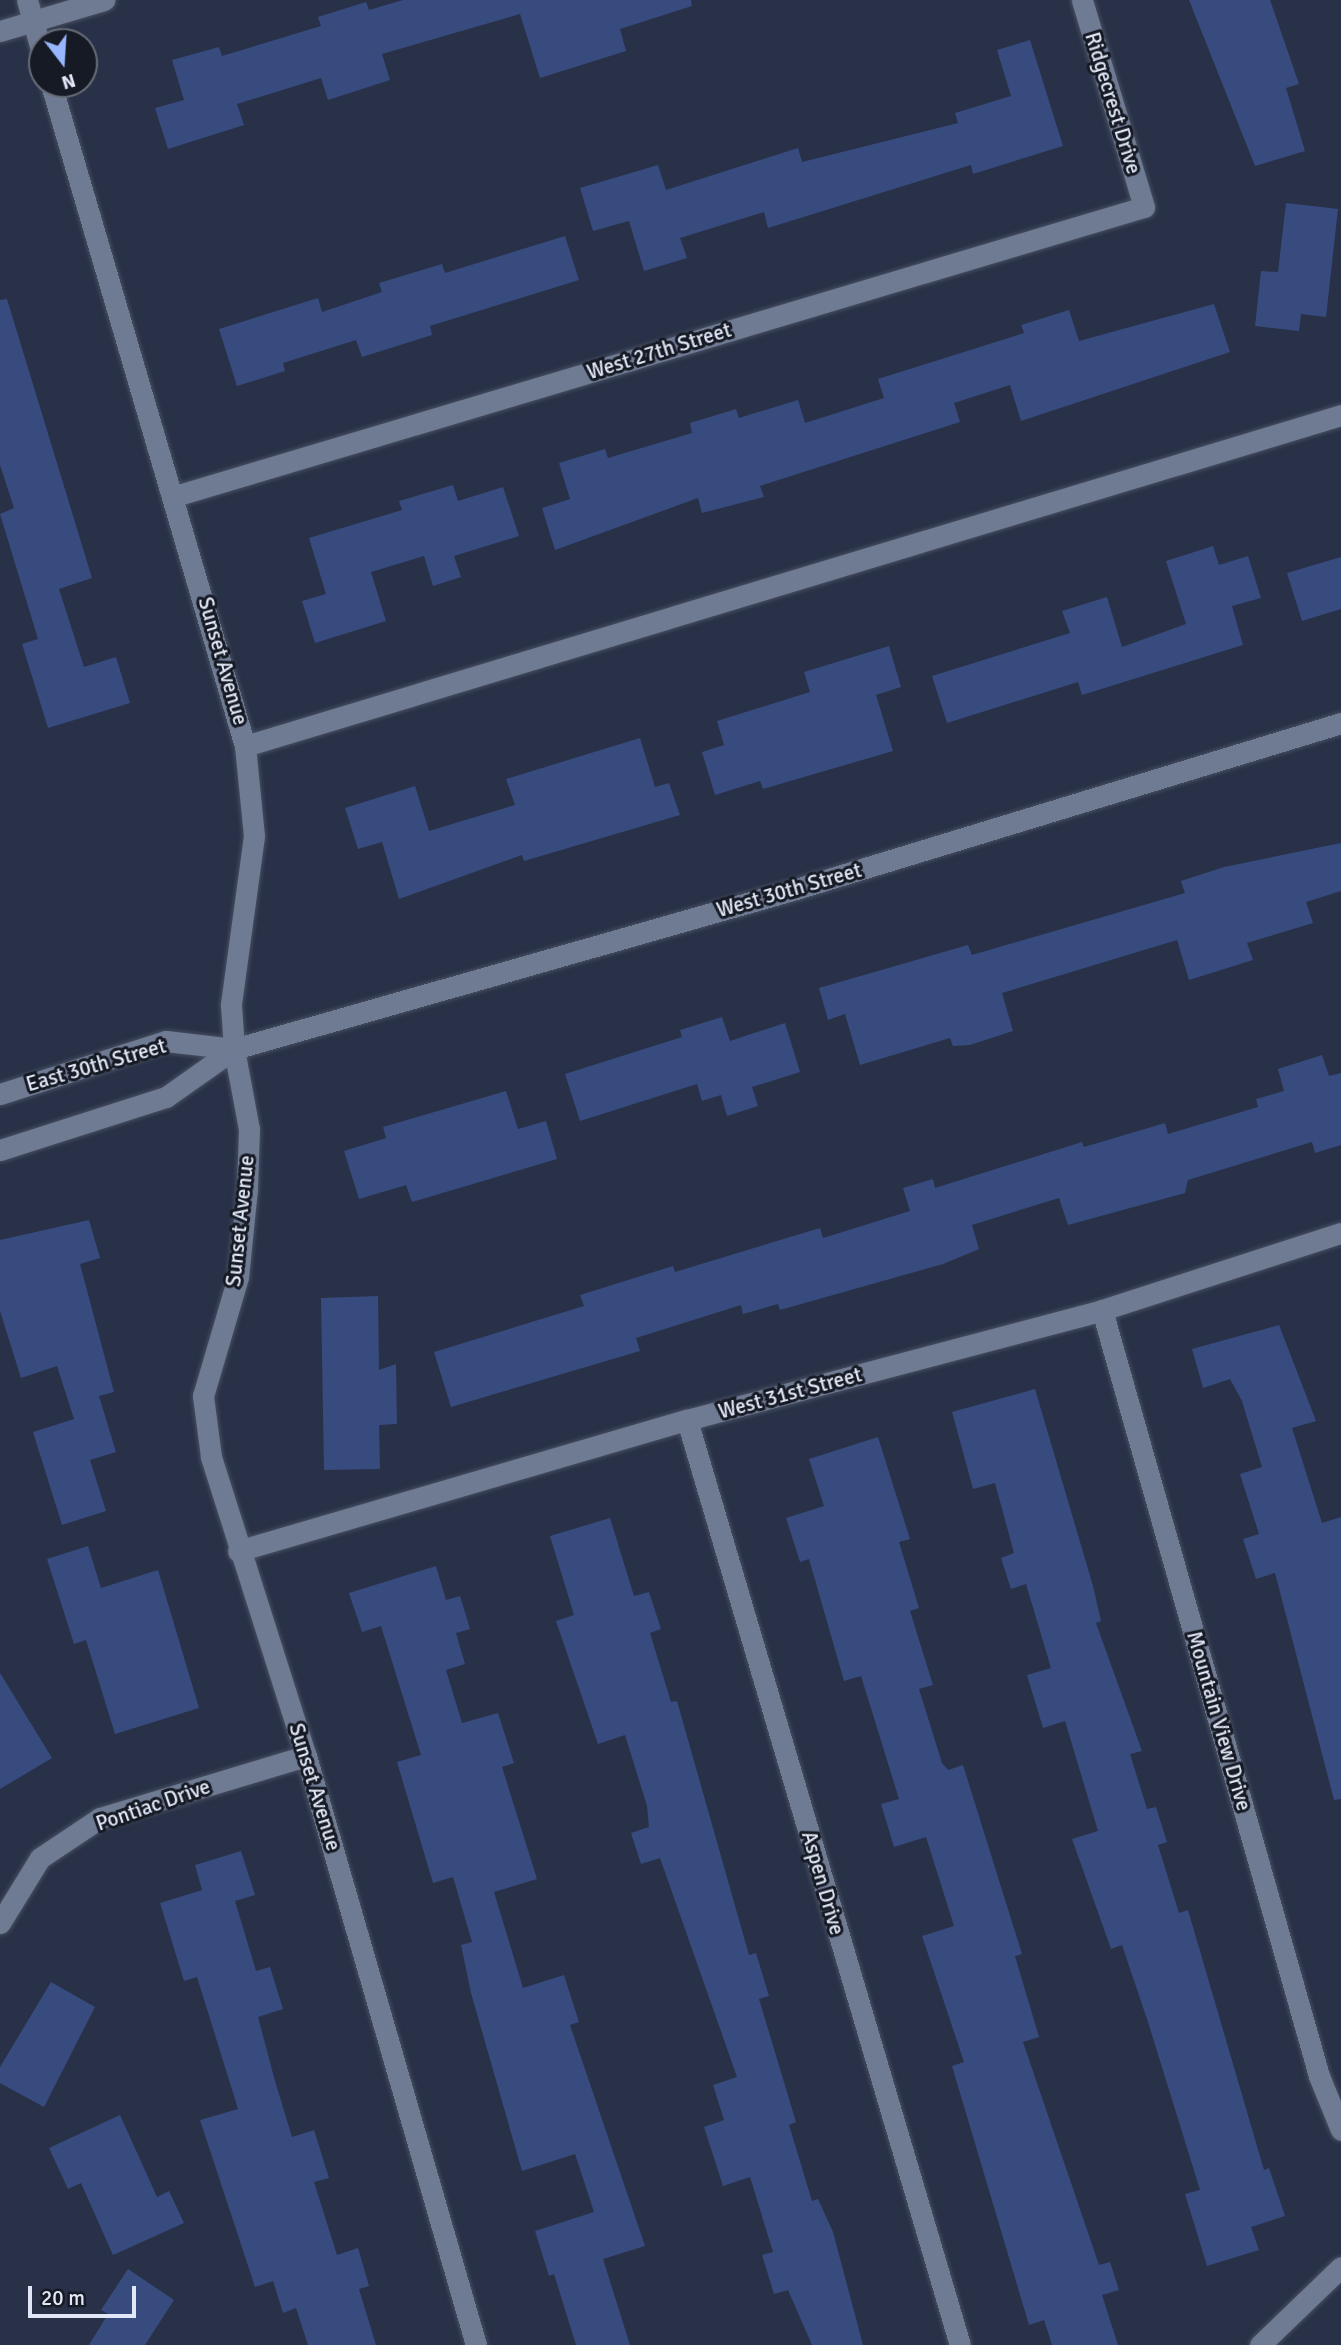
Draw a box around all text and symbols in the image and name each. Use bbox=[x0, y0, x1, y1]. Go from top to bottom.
north arrow bbox=[28, 28, 98, 98]
street label: Ridgecrest Drive bbox=[1079, 29, 1147, 177]
text: N bbox=[59, 68, 78, 95]
street label: West 27th Street bbox=[584, 317, 734, 385]
street label: Sunset Avenue bbox=[193, 594, 253, 728]
street label: West 30th Street bbox=[714, 857, 864, 923]
street label: East 30th Street bbox=[23, 1033, 169, 1097]
street label: Sunset Avenue bbox=[221, 1154, 259, 1288]
street label: West 31st Street bbox=[716, 1362, 864, 1424]
street label: Mountain View Drive bbox=[1181, 1628, 1257, 1814]
street label: Sunset Avenue bbox=[284, 1720, 346, 1854]
street label: Pontiac Drive bbox=[93, 1774, 213, 1836]
street label: Aspen Drive bbox=[796, 1828, 850, 1938]
scale bar bbox=[32, 2272, 140, 2316]
text: 20 m bbox=[41, 2285, 85, 2311]

